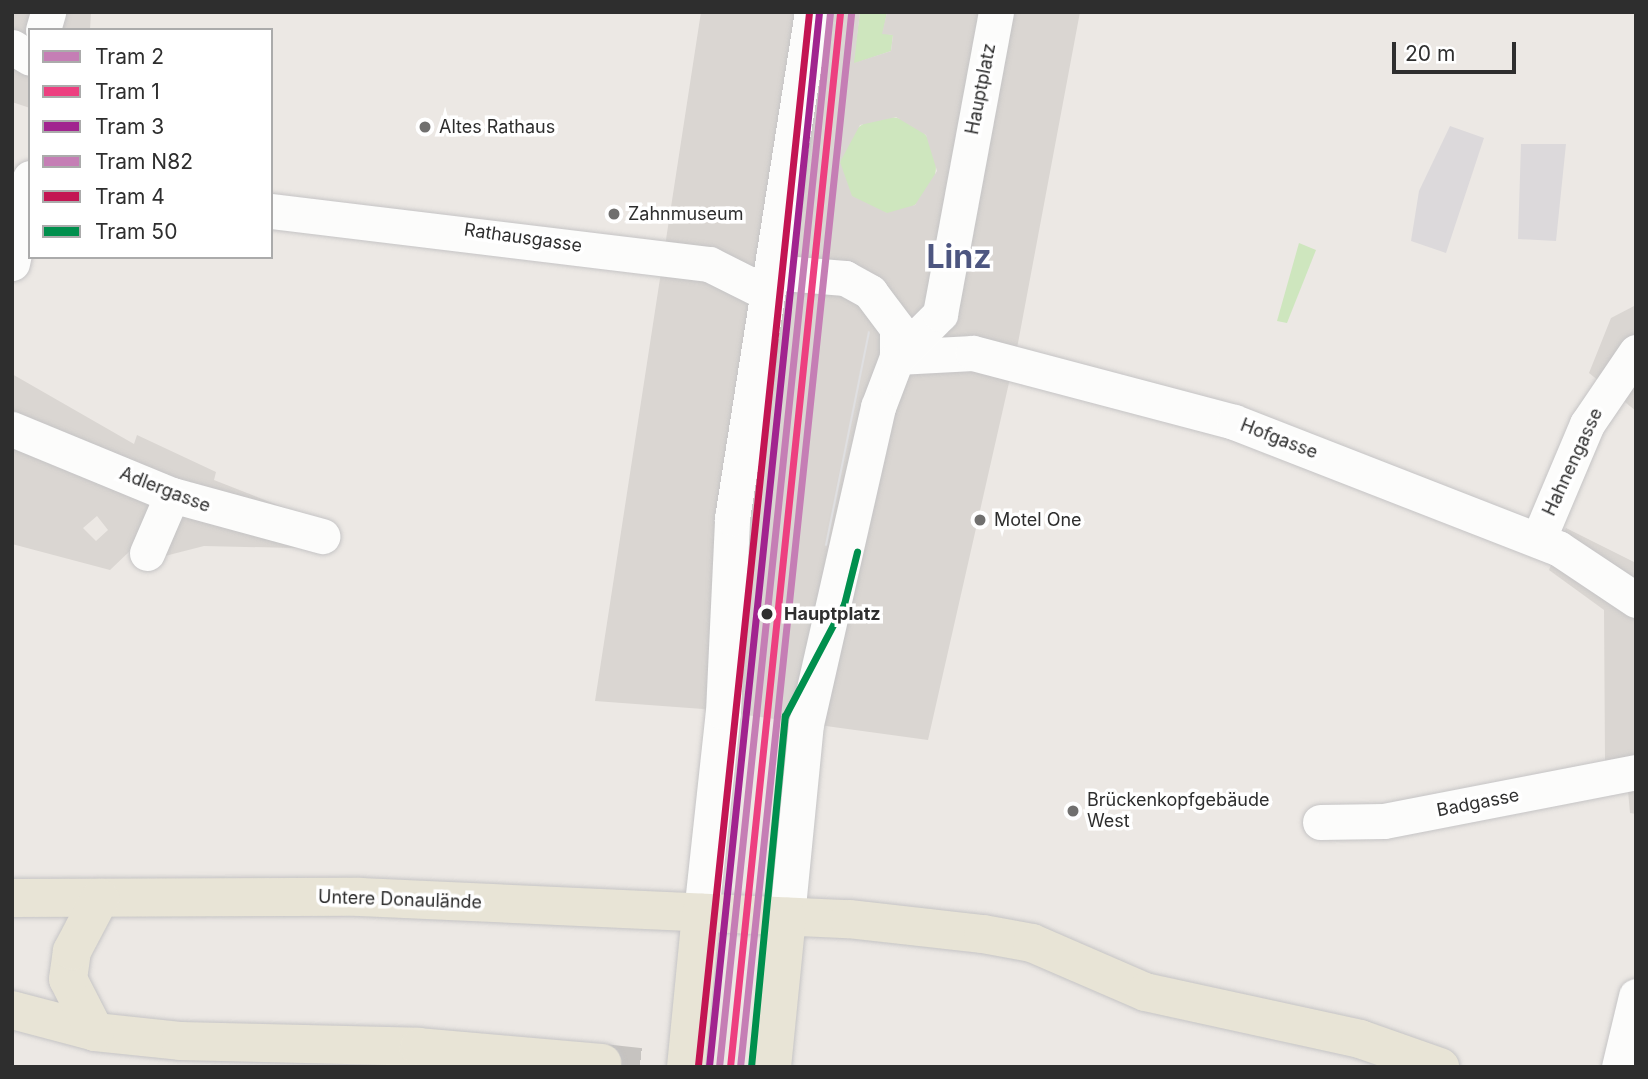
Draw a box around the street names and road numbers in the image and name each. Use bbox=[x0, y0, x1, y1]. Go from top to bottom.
street label: Hauptplatz bbox=[962, 42, 1000, 136]
street label: Rathausgasse bbox=[463, 219, 583, 257]
street label: Hahnengasse bbox=[1539, 405, 1607, 519]
street label: Hofgasse bbox=[1237, 414, 1321, 464]
street label: Adlergasse bbox=[117, 463, 213, 517]
street label: Badgasse bbox=[1435, 784, 1521, 822]
street label: Untere Donaulände bbox=[318, 886, 482, 914]

